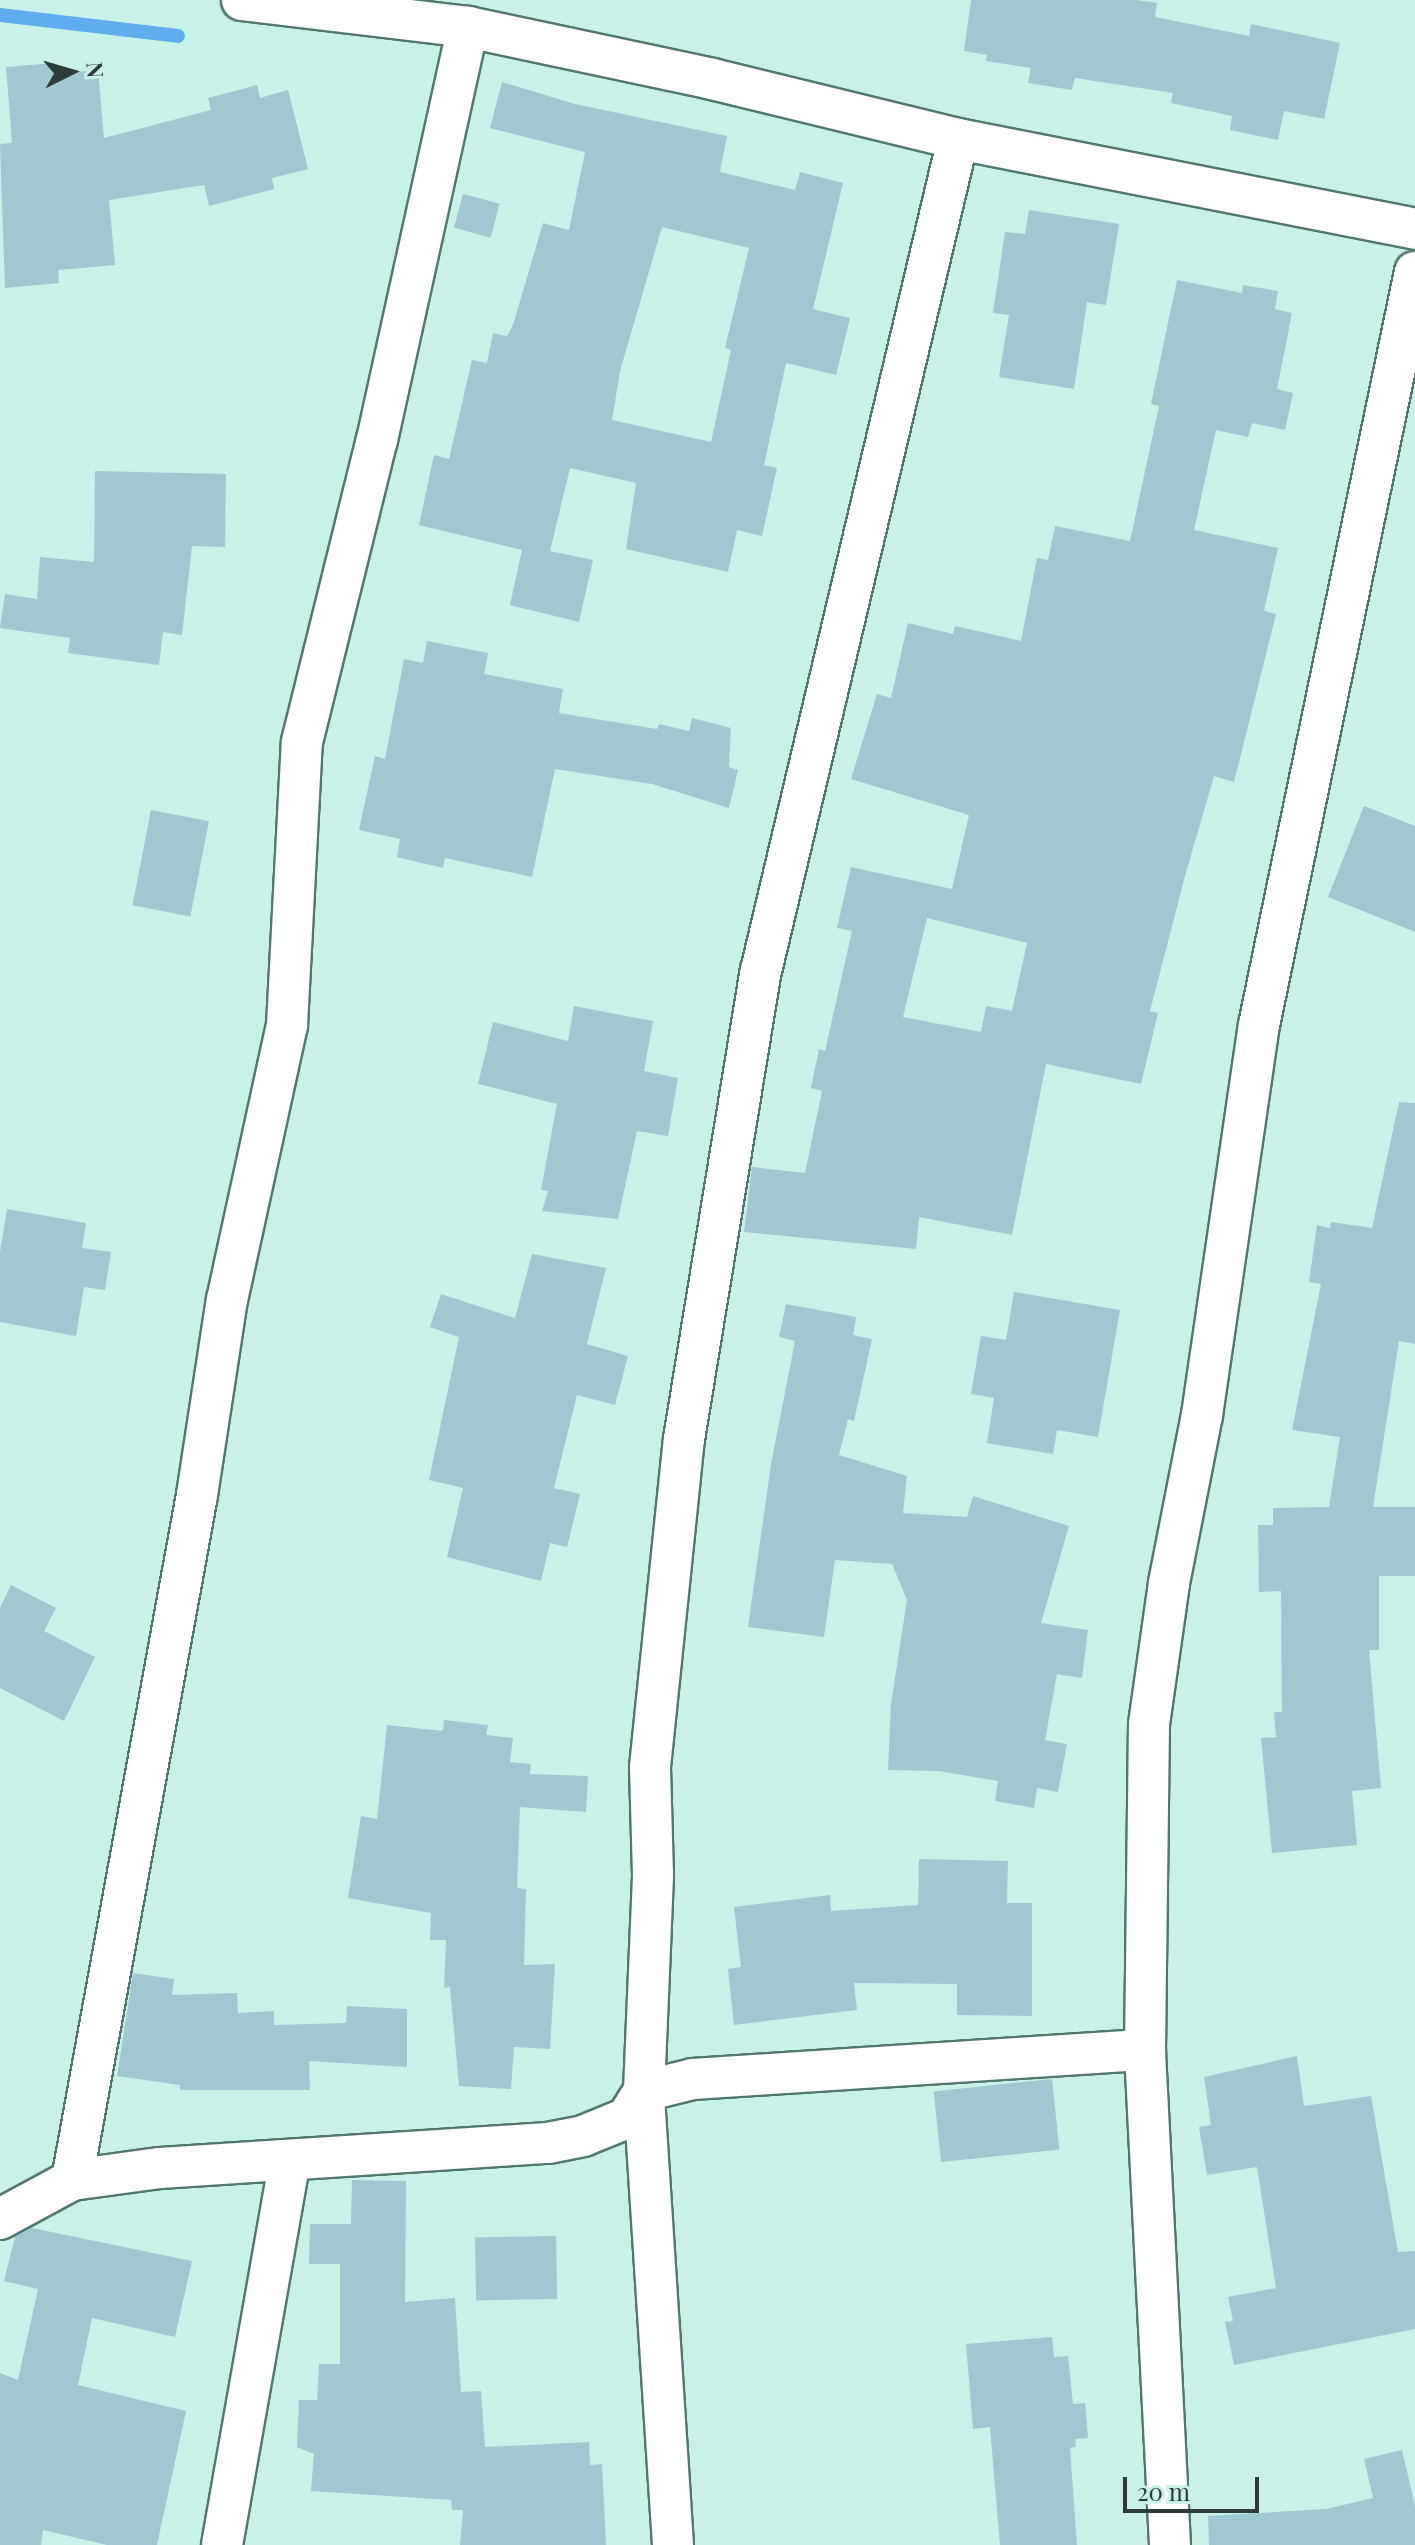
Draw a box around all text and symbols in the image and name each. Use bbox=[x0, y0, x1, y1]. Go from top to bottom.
north arrow bbox=[32, 32, 112, 112]
text: N bbox=[80, 61, 112, 79]
scale bar bbox=[1127, 2461, 1263, 2511]
text: 20 m bbox=[1137, 2475, 1190, 2507]

